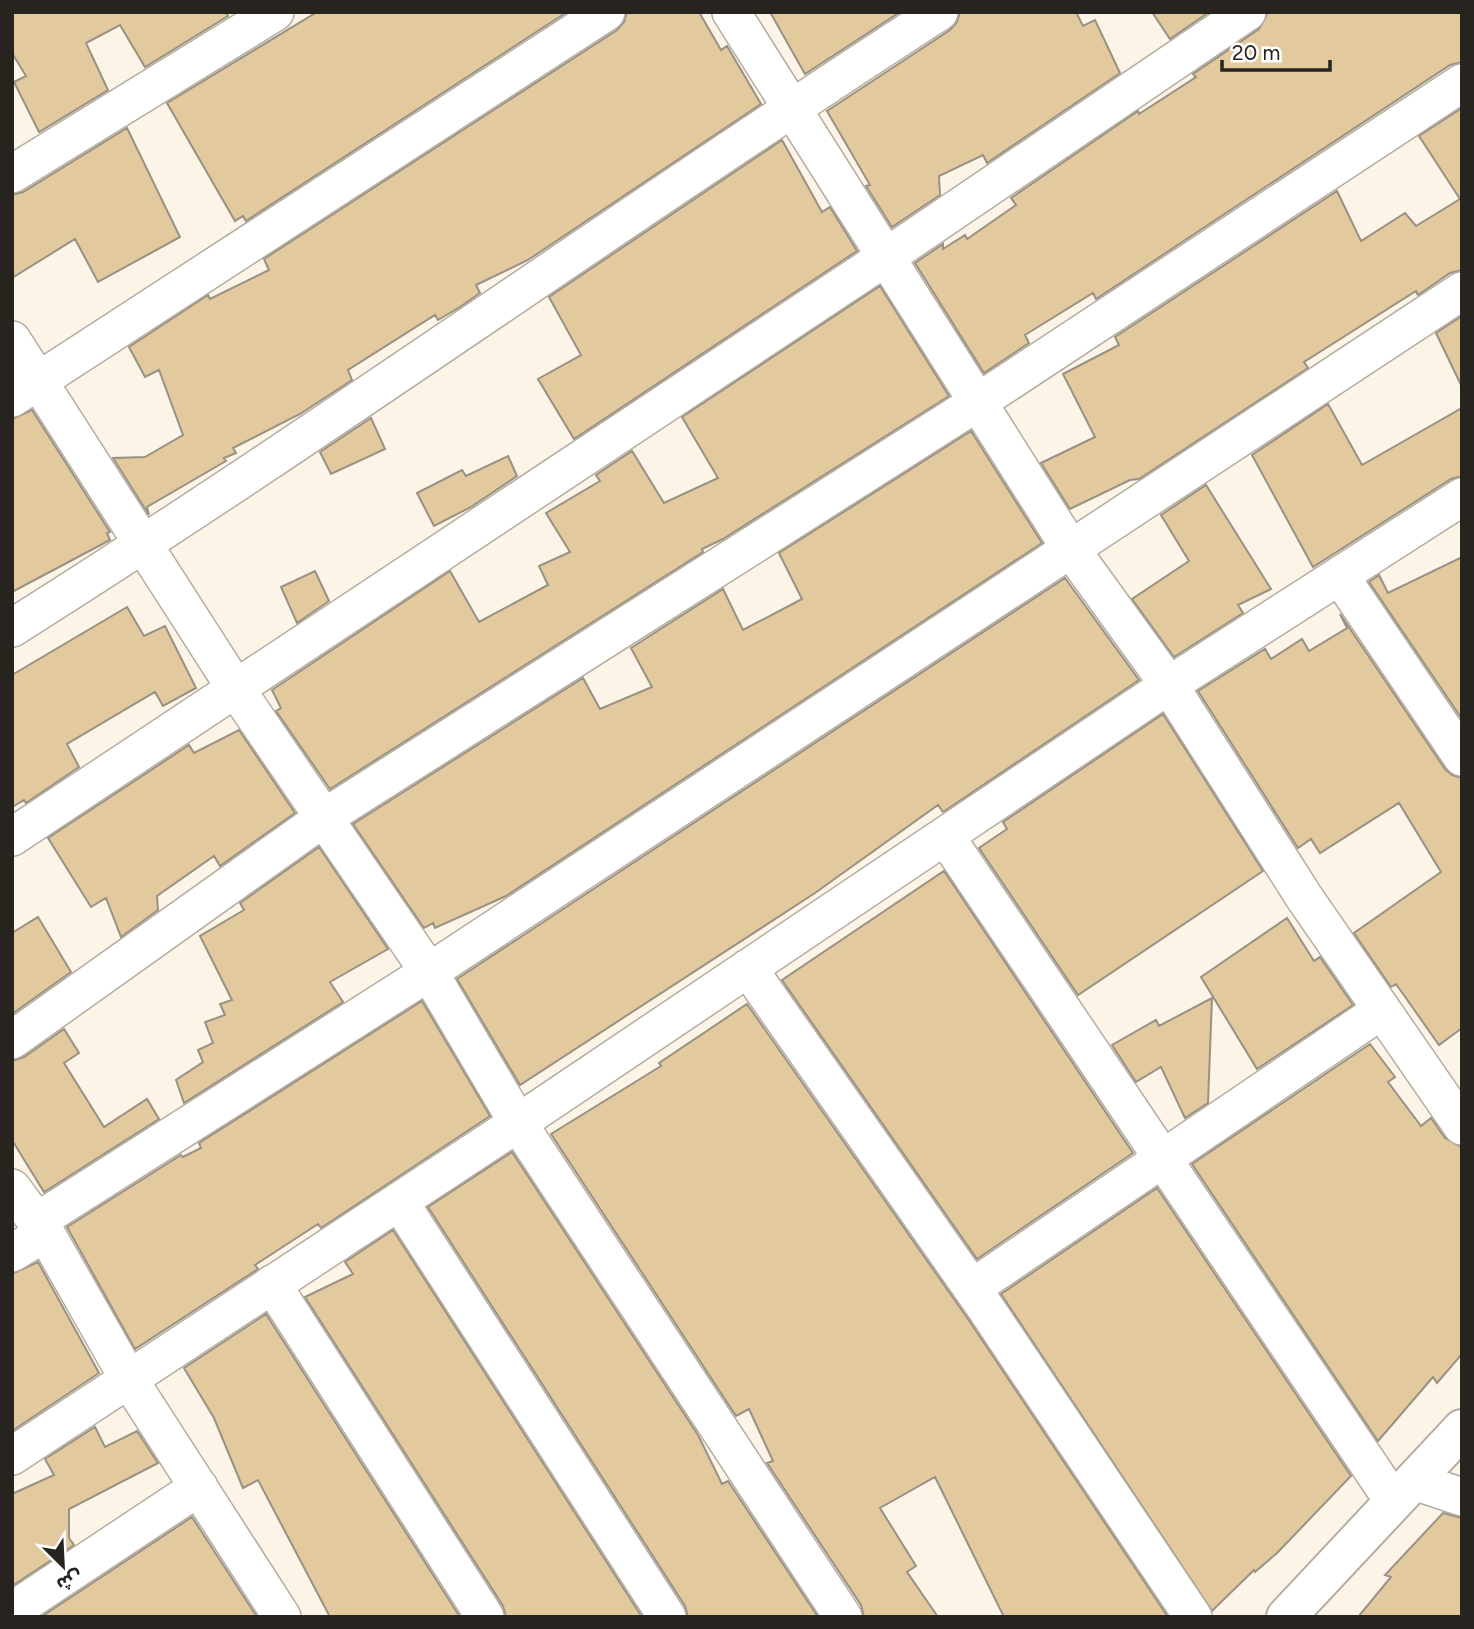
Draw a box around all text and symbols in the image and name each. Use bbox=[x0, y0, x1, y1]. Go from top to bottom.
scale bar bbox=[1222, 28, 1330, 72]
text: 20 m bbox=[1232, 40, 1280, 65]
north arrow bbox=[28, 1531, 98, 1601]
text: ش bbox=[53, 1565, 86, 1597]

